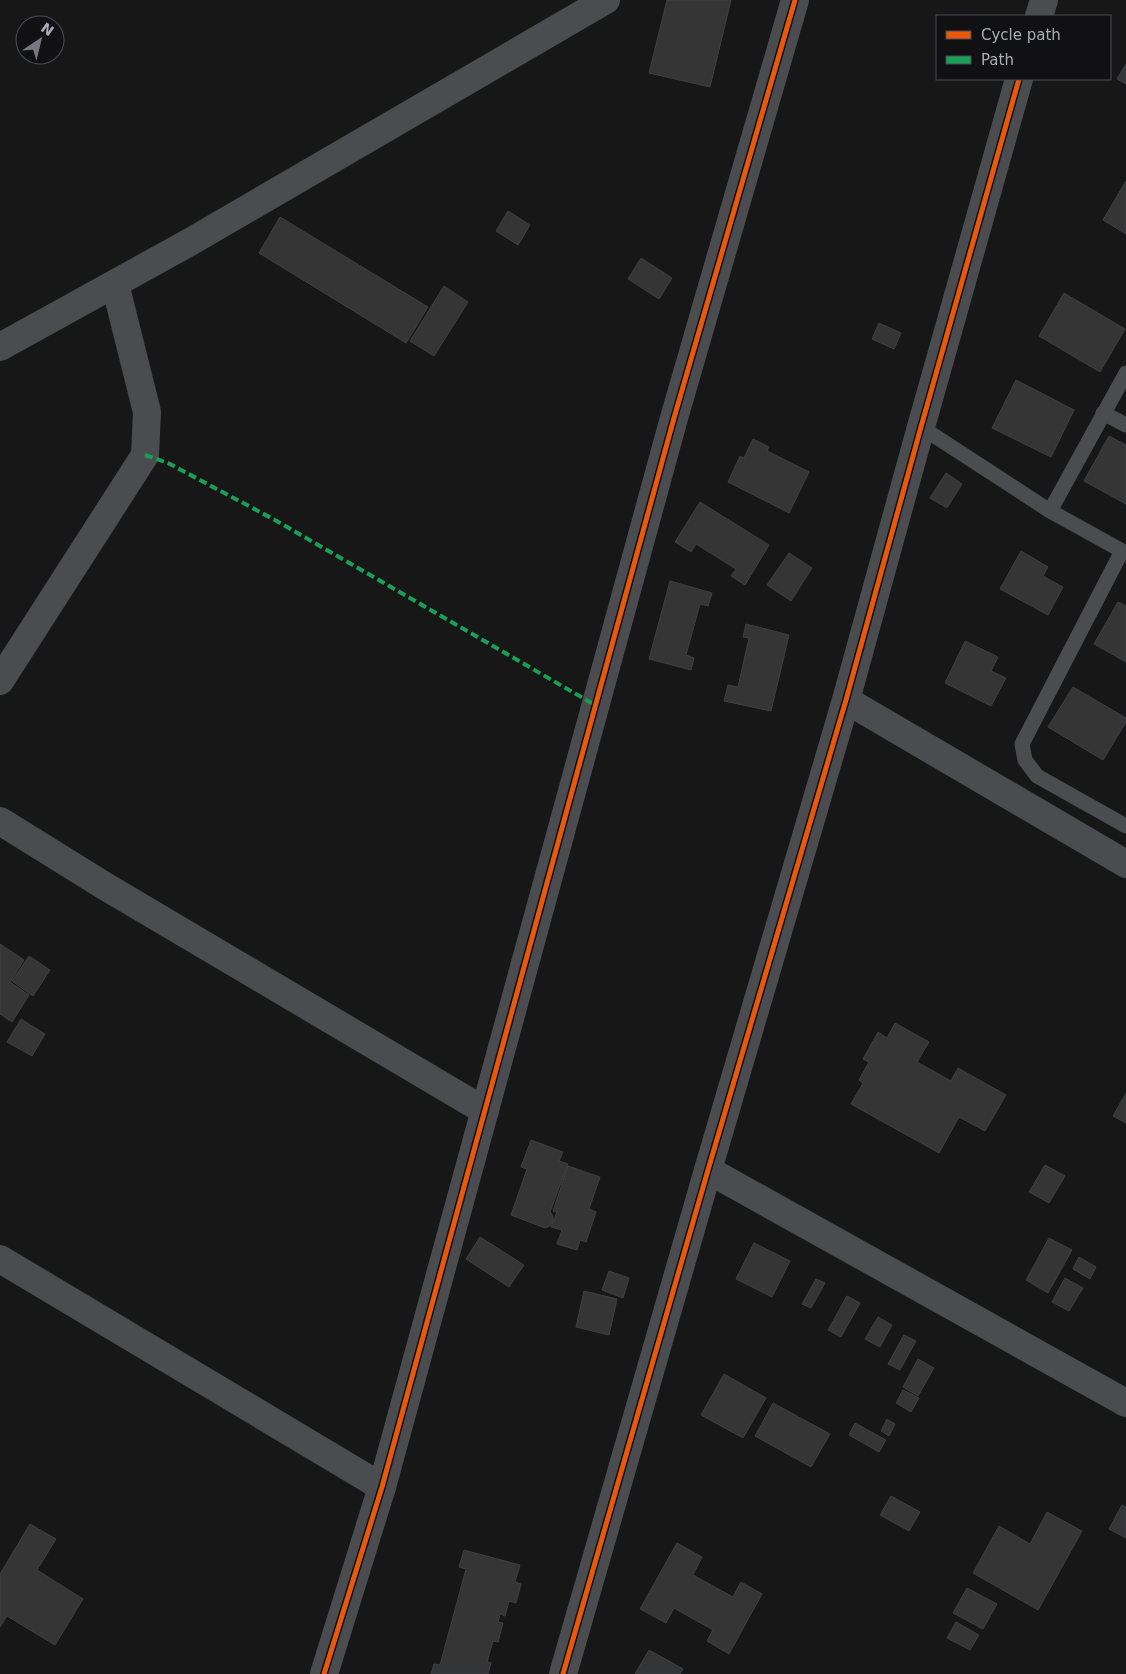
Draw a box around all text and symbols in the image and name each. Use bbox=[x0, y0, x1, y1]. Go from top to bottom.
north arrow bbox=[15, 15, 65, 65]
legend bbox=[936, 15, 1111, 80]
text: N bbox=[38, 19, 57, 39]
text: Cycle path bbox=[981, 26, 1061, 44]
text: Path bbox=[981, 51, 1014, 69]

